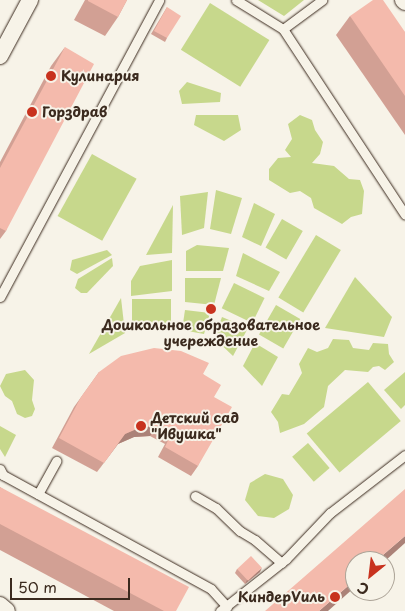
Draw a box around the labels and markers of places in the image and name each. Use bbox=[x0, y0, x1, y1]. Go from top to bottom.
place label: Кулинария bbox=[61, 68, 140, 84]
marker: Кулинария bbox=[45, 70, 57, 82]
place label: Горздрав bbox=[42, 104, 107, 120]
marker: Горздрав bbox=[26, 106, 38, 118]
marker: Дошкольное образовательное учереждение bbox=[205, 303, 217, 315]
place label: Дошкольное образовательное учереждение bbox=[102, 317, 320, 350]
place label: Детский сад "Ивушка" bbox=[151, 410, 240, 442]
marker: Детский сад "Ивушка" bbox=[135, 420, 147, 432]
place label: КиндерVиль bbox=[238, 589, 325, 605]
marker: КиндерVиль bbox=[329, 591, 341, 603]

